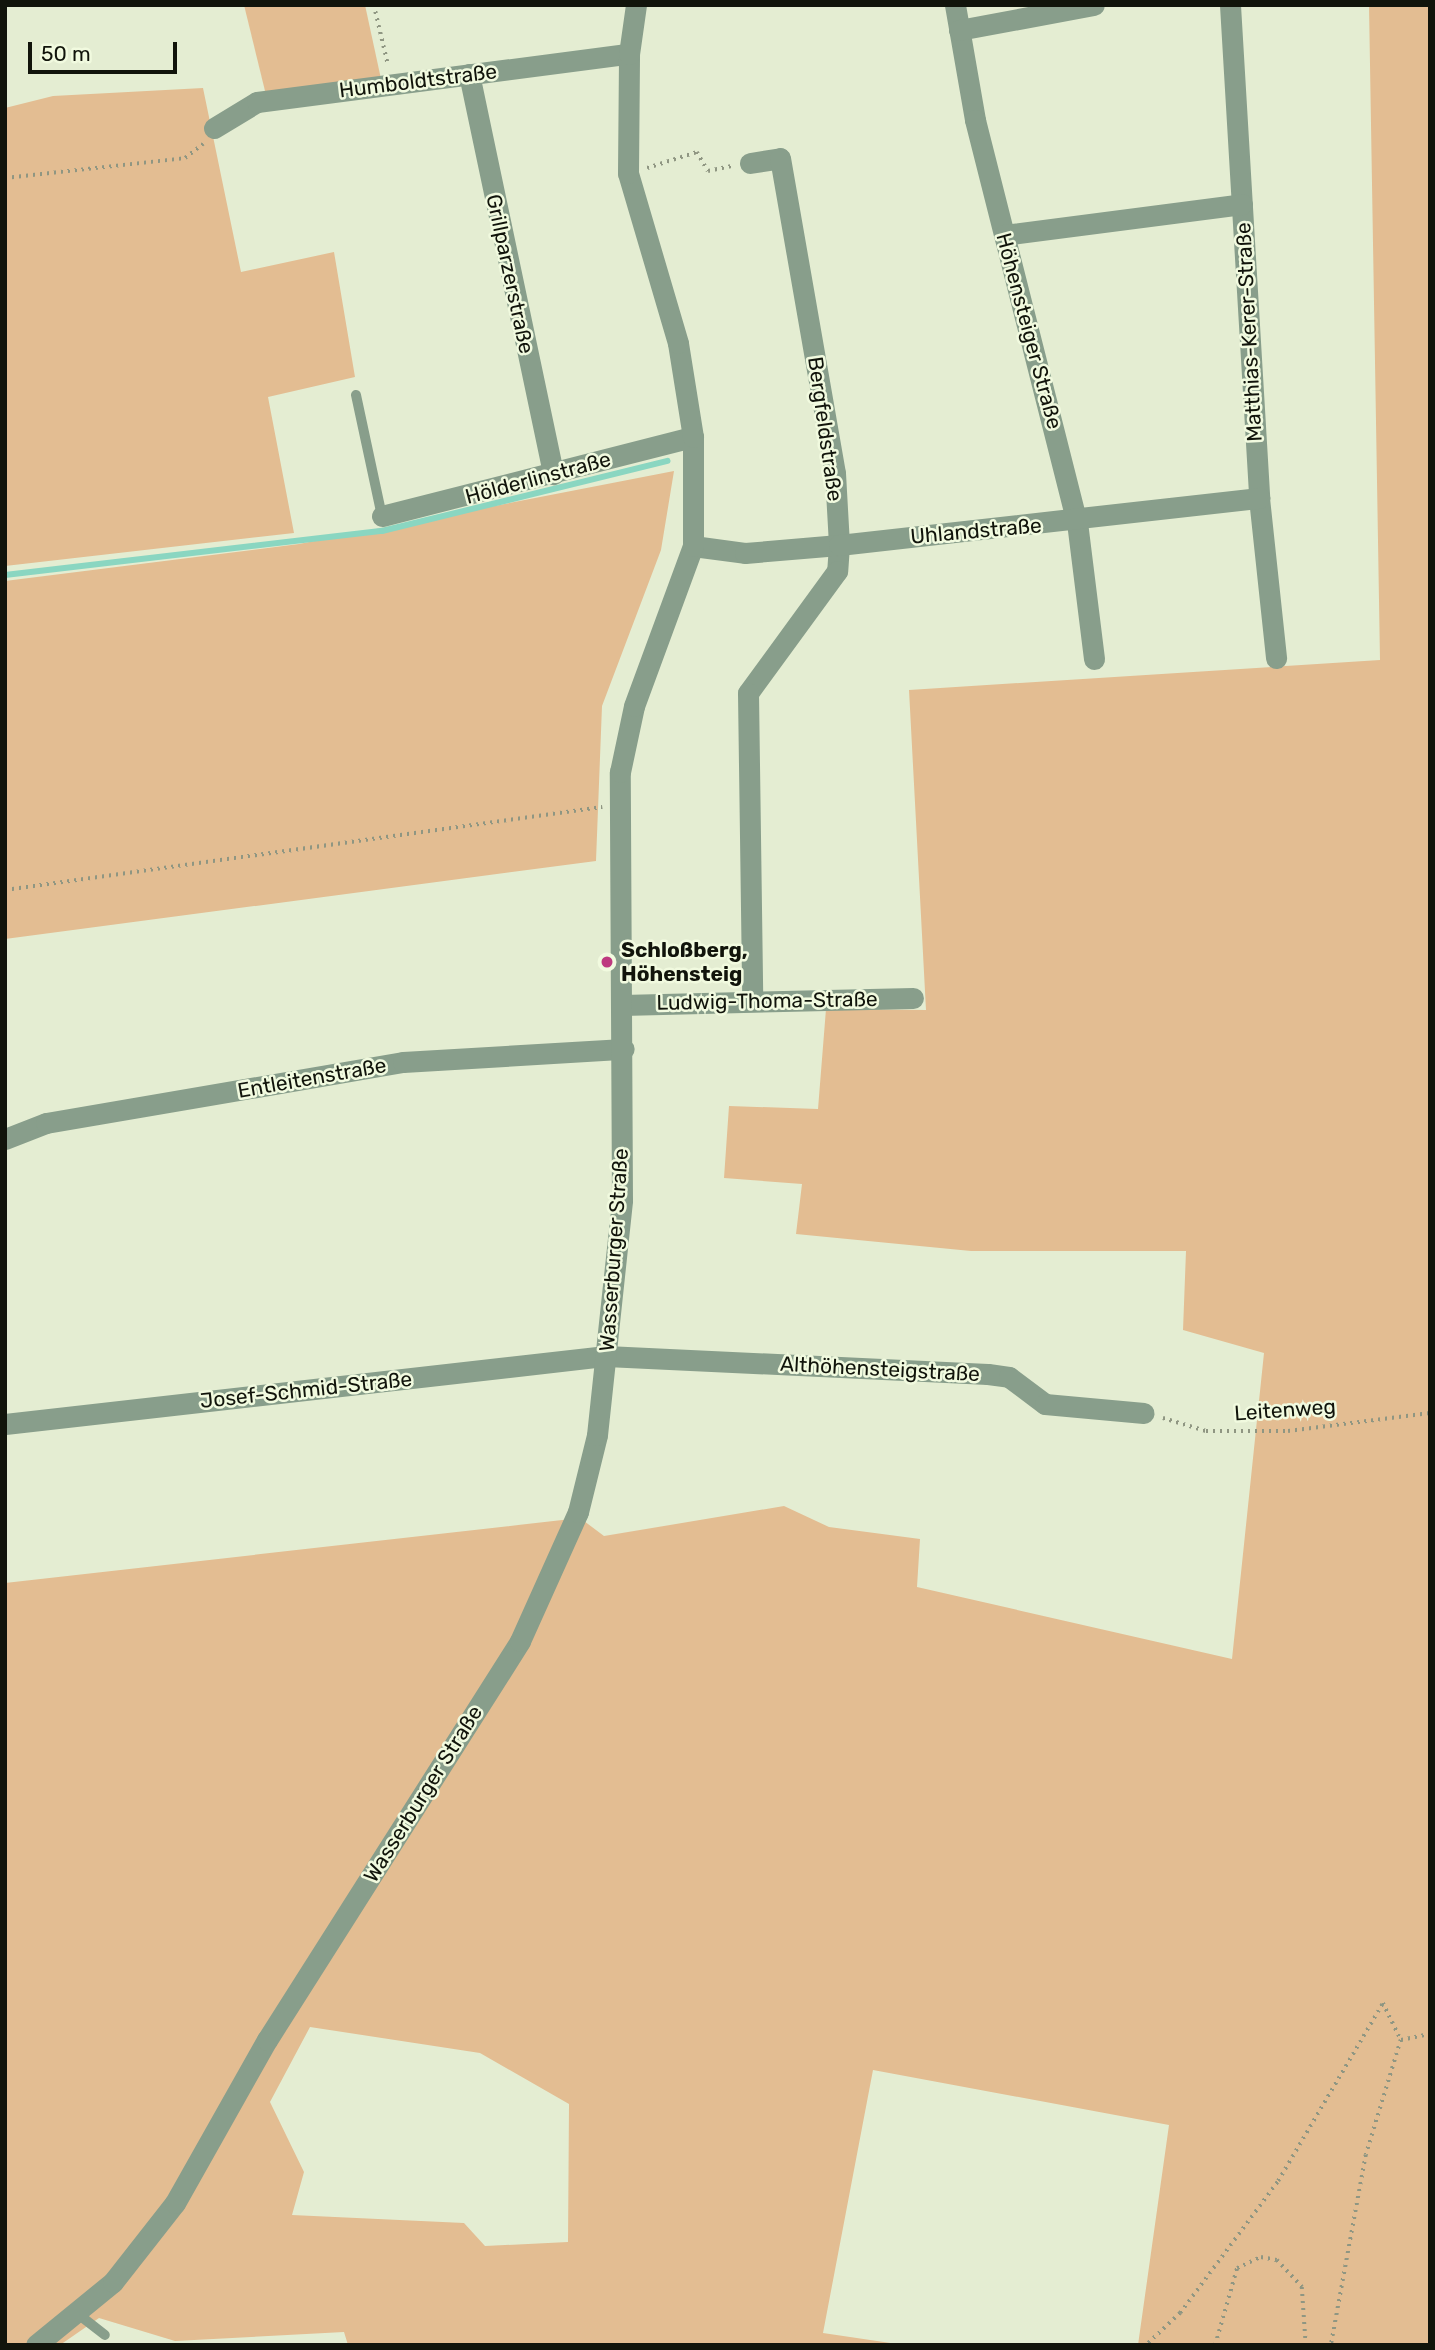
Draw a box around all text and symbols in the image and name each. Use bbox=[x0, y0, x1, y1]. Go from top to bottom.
scale bar bbox=[32, 28, 180, 72]
text: 50 m bbox=[41, 41, 91, 66]
street label: Humboldtstraße bbox=[338, 59, 498, 103]
street label: Grillparzerstraße bbox=[481, 192, 539, 356]
street label: Matthias-Kerer-Straße bbox=[1231, 222, 1267, 442]
street label: Höhensteiger Straße bbox=[991, 230, 1067, 432]
street label: Bergfeldstraße bbox=[802, 355, 848, 503]
street label: Hölderlinstraße bbox=[462, 446, 614, 510]
street label: Uhlandstraße bbox=[909, 513, 1043, 549]
place label: Schloßberg, Höhensteig bbox=[621, 937, 748, 987]
marker: Schloßberg, Höhensteig bbox=[599, 954, 615, 970]
street label: Ludwig-Thoma-Straße bbox=[656, 986, 878, 1016]
street label: Entleitenstraße bbox=[236, 1053, 388, 1103]
street label: Wasserburger Straße bbox=[594, 1147, 634, 1353]
street label: Althöhensteigstraße bbox=[779, 1351, 981, 1387]
street label: Josef-Schmid-Straße bbox=[199, 1366, 413, 1414]
street label: Leitenweg bbox=[1233, 1394, 1337, 1426]
street label: Wasserburger Straße bbox=[358, 1701, 488, 1887]

